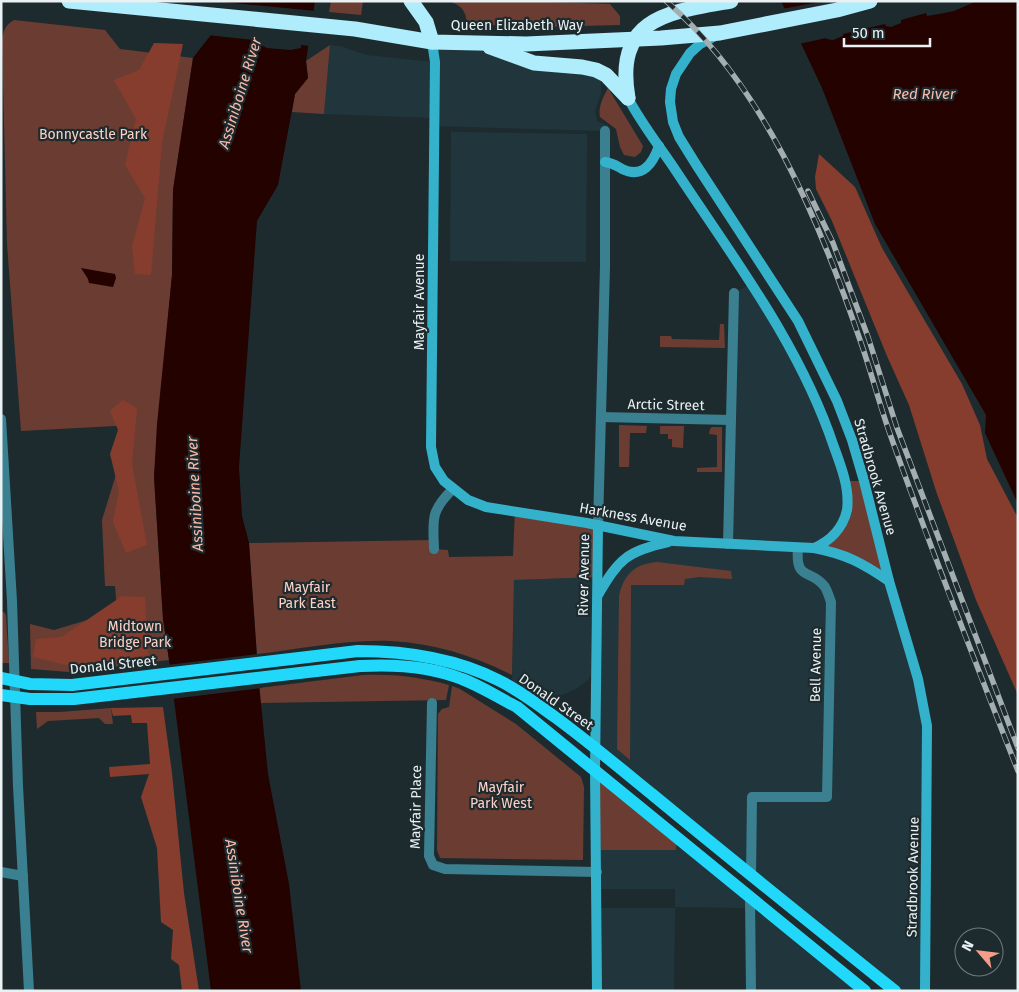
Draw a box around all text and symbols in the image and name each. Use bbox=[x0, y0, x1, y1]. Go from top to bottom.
scale bar bbox=[844, 15, 930, 47]
street label: Queen Elizabeth Way bbox=[451, 17, 583, 34]
text: 50 m bbox=[852, 24, 885, 42]
water label: Assiniboine River bbox=[214, 34, 266, 152]
water label: Red River bbox=[892, 85, 957, 103]
park label: Bonnycastle Park bbox=[39, 126, 148, 143]
street label: Mayfair Avenue bbox=[411, 254, 428, 350]
street label: Arctic Street bbox=[627, 396, 706, 414]
street label: Stradbrook Avenue bbox=[850, 417, 900, 537]
water label: Assiniboine River bbox=[183, 435, 207, 553]
street label: Harkness Avenue bbox=[578, 499, 688, 535]
street label: River Avenue bbox=[575, 534, 593, 616]
park label: Mayfair Park East bbox=[278, 579, 337, 612]
park label: Midtown Bridge Park bbox=[99, 618, 172, 651]
street label: Bell Avenue bbox=[807, 628, 825, 702]
street label: Donald Street bbox=[69, 652, 158, 678]
street label: Donald Street bbox=[516, 670, 597, 734]
street label: Mayfair Place bbox=[407, 765, 425, 849]
park label: Mayfair Park West bbox=[470, 779, 533, 812]
street label: Stradbrook Avenue bbox=[903, 817, 923, 937]
water label: Assiniboine River bbox=[221, 837, 257, 955]
north arrow bbox=[954, 927, 1004, 977]
text: N bbox=[958, 938, 978, 954]

